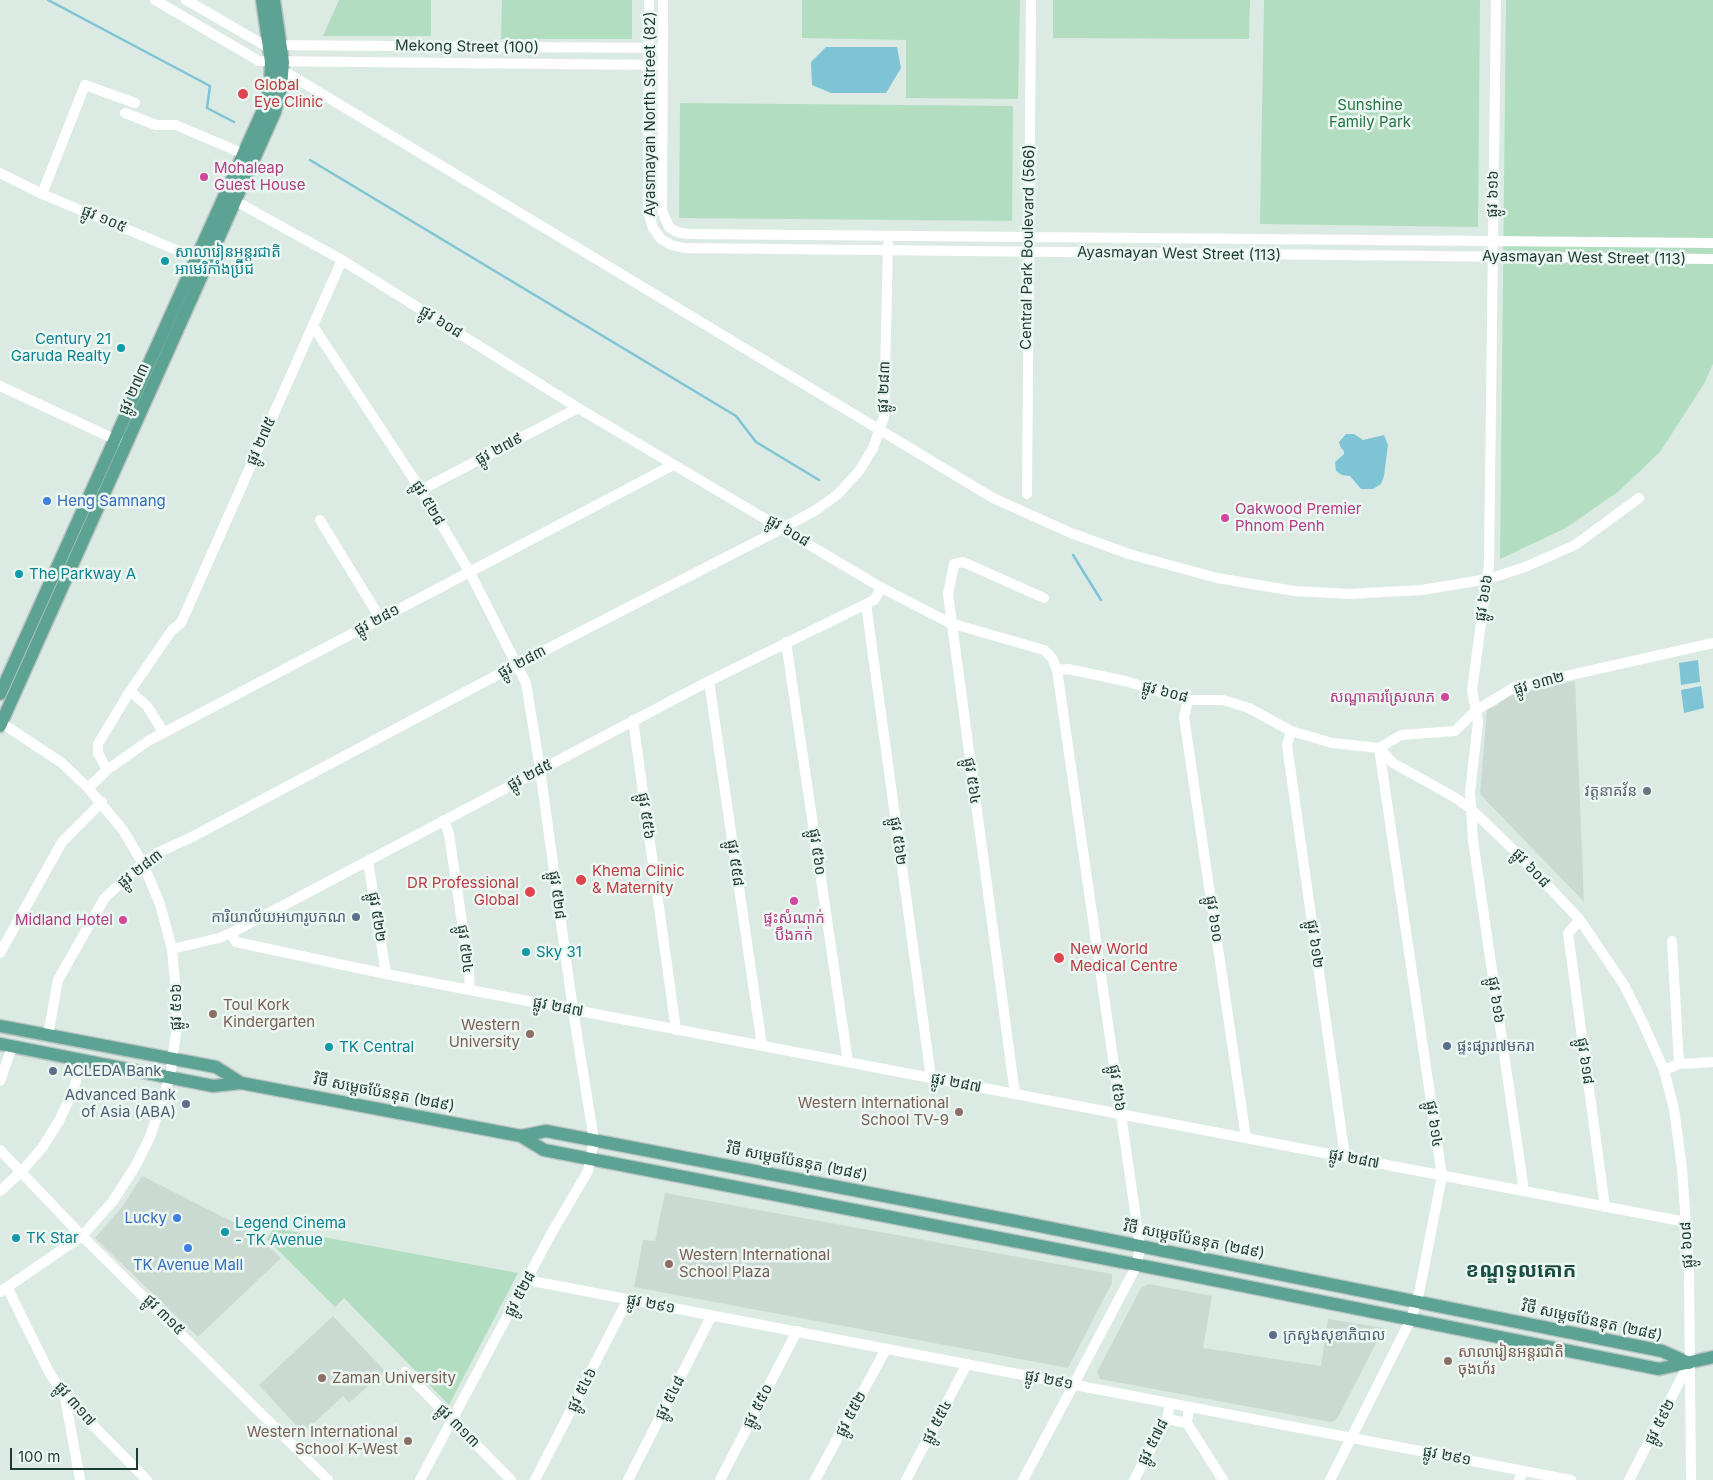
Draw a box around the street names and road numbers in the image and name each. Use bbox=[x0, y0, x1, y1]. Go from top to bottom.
street label: Ayasmayan North Street (82) bbox=[641, 11, 659, 217]
street label: Mekong Street (100) bbox=[395, 37, 539, 57]
street label: Central Park Boulevard (566) bbox=[1017, 144, 1039, 350]
street label: ផ្លូវ ៦១៦ bbox=[1484, 170, 1502, 218]
street label: ផ្លូវ ១០៥ bbox=[79, 201, 129, 237]
street label: Ayasmayan West Street (113) bbox=[1077, 243, 1281, 265]
street label: Ayasmayan West Street (113) bbox=[1482, 247, 1686, 269]
street label: ផ្លូវ ៦០៨ bbox=[416, 302, 466, 342]
street label: ផ្លូវ ២៧៣ bbox=[115, 360, 153, 418]
street label: ផ្លូវ ២៨៣ bbox=[874, 361, 894, 413]
street label: ផ្លូវ ២៧៥ bbox=[242, 414, 280, 468]
street label: ផ្លូវ ២៧៩ bbox=[472, 429, 526, 469]
street label: ផ្លូវ ៥២៨ bbox=[408, 477, 448, 529]
street label: ផ្លូវ ៦០៨ bbox=[763, 511, 813, 551]
street label: ផ្លូវ ៦១៦ bbox=[1471, 573, 1497, 623]
street label: ផ្លូវ ២៨១ bbox=[351, 601, 403, 639]
street label: ផ្លូវ ២៨៣ bbox=[495, 642, 549, 682]
street label: ផ្លូវ ១៣២ bbox=[1511, 668, 1567, 698]
street label: ផ្លូវ ៦០៨ bbox=[1140, 677, 1190, 707]
street label: ផ្លូវ ២៨៥ bbox=[504, 756, 556, 794]
street label: ផ្លូវ ៥៦៤ bbox=[960, 756, 984, 806]
street label: ផ្លូវ ៥៥៦ bbox=[634, 791, 658, 841]
street label: ផ្លូវ ៥៦២ bbox=[886, 816, 910, 866]
street label: ផ្លូវ ៥៦០ bbox=[805, 827, 829, 877]
street label: ផ្លូវ ៥៥៨ bbox=[723, 838, 747, 888]
street label: ផ្លូវ ៦០៨ bbox=[1508, 845, 1554, 891]
street label: ផ្លូវ ២៨៣ bbox=[114, 846, 166, 892]
street label: ផ្លូវ ៥២៨ bbox=[545, 870, 569, 920]
street label: ផ្លូវ ៥២២ bbox=[364, 891, 390, 943]
street label: ផ្លូវ ៦១០ bbox=[1202, 894, 1226, 944]
street label: ផ្លូវ ៦១២ bbox=[1303, 919, 1327, 969]
street label: ផ្លូវ ៥២៤ bbox=[453, 924, 477, 974]
street label: ផ្លូវ ៦១៦ bbox=[1484, 975, 1508, 1025]
street label: ផ្លូវ ៥១៦ bbox=[167, 983, 185, 1031]
street label: ផ្លូវ ២៨៧ bbox=[531, 993, 585, 1021]
street label: ផ្លូវ ៦១៨ bbox=[1573, 1036, 1597, 1086]
street label: ផ្លូវ ៥៦៦ bbox=[1105, 1063, 1129, 1113]
street label: ផ្លូវ ២៨៧ bbox=[929, 1069, 983, 1097]
street label: វិថី សម្តេចប៉ែននុត (២៨៩) bbox=[312, 1070, 456, 1116]
street label: ផ្លូវ ៦១៤ bbox=[1422, 1099, 1446, 1149]
street label: វិថី សម្តេចប៉ែននុត (២៨៩) bbox=[725, 1139, 869, 1185]
street label: ផ្លូវ ២៨៧ bbox=[1327, 1145, 1381, 1173]
street label: វិថី សម្តេចប៉ែននុត (២៨៩) bbox=[1122, 1217, 1266, 1263]
street label: ផ្លូវ ៦០៨ bbox=[1677, 1221, 1697, 1269]
street label: ផ្លូវ ៥២៨ bbox=[501, 1268, 539, 1320]
street label: ផ្លូវ ២៩១ bbox=[625, 1290, 677, 1318]
street label: ផ្លូវ ៣១៥ bbox=[140, 1291, 188, 1339]
street label: វិថី សម្តេចប៉ែននុត (២៨៩) bbox=[1520, 1297, 1664, 1345]
street label: ផ្លូវ ៥៤៦ bbox=[563, 1365, 601, 1415]
street label: ផ្លូវ ២៩១ bbox=[1023, 1366, 1075, 1394]
street label: ផ្លូវ ៥៤៨ bbox=[651, 1373, 689, 1423]
street label: ផ្លូវ ៣១៧ bbox=[51, 1378, 99, 1430]
street label: ផ្លូវ ៥៥០ bbox=[739, 1381, 777, 1431]
street label: ផ្លូវ ៥៥២ bbox=[832, 1388, 870, 1440]
street label: ផ្លូវ ៥៩២ bbox=[1641, 1396, 1679, 1448]
street label: ផ្លូវ ៥៥៤ bbox=[918, 1397, 956, 1447]
street label: ផ្លូវ ៣១៣ bbox=[433, 1401, 483, 1451]
street label: ផ្លូវ ៥៧៨ bbox=[1134, 1416, 1172, 1468]
street label: ផ្លូវ ២៩១ bbox=[1421, 1442, 1473, 1470]

